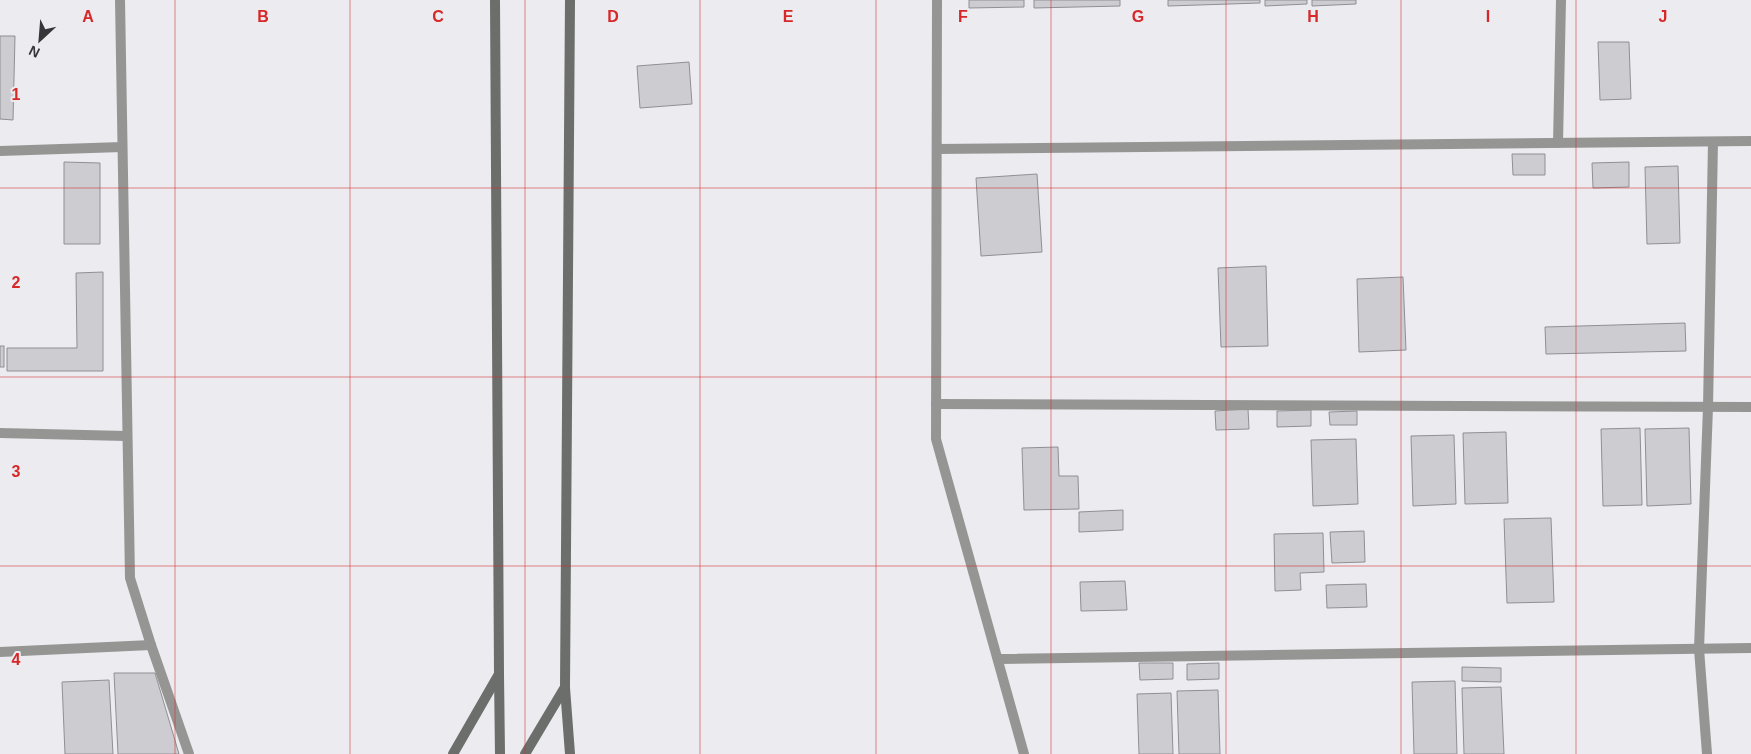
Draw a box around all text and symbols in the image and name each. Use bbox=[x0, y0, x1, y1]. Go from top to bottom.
text: A bbox=[82, 8, 94, 25]
text: B bbox=[257, 8, 269, 25]
text: C bbox=[432, 8, 444, 25]
text: D bbox=[607, 8, 619, 25]
text: E bbox=[783, 8, 794, 25]
text: F bbox=[958, 8, 968, 25]
text: G bbox=[1132, 8, 1144, 25]
text: H bbox=[1307, 8, 1319, 25]
text: I bbox=[1486, 8, 1490, 25]
text: J bbox=[1659, 8, 1667, 25]
north arrow bbox=[15, 15, 65, 65]
text: N bbox=[26, 42, 42, 61]
text: 1 bbox=[12, 86, 21, 103]
text: 2 bbox=[12, 274, 21, 291]
text: 3 bbox=[12, 463, 21, 480]
text: 4 bbox=[12, 651, 21, 668]

